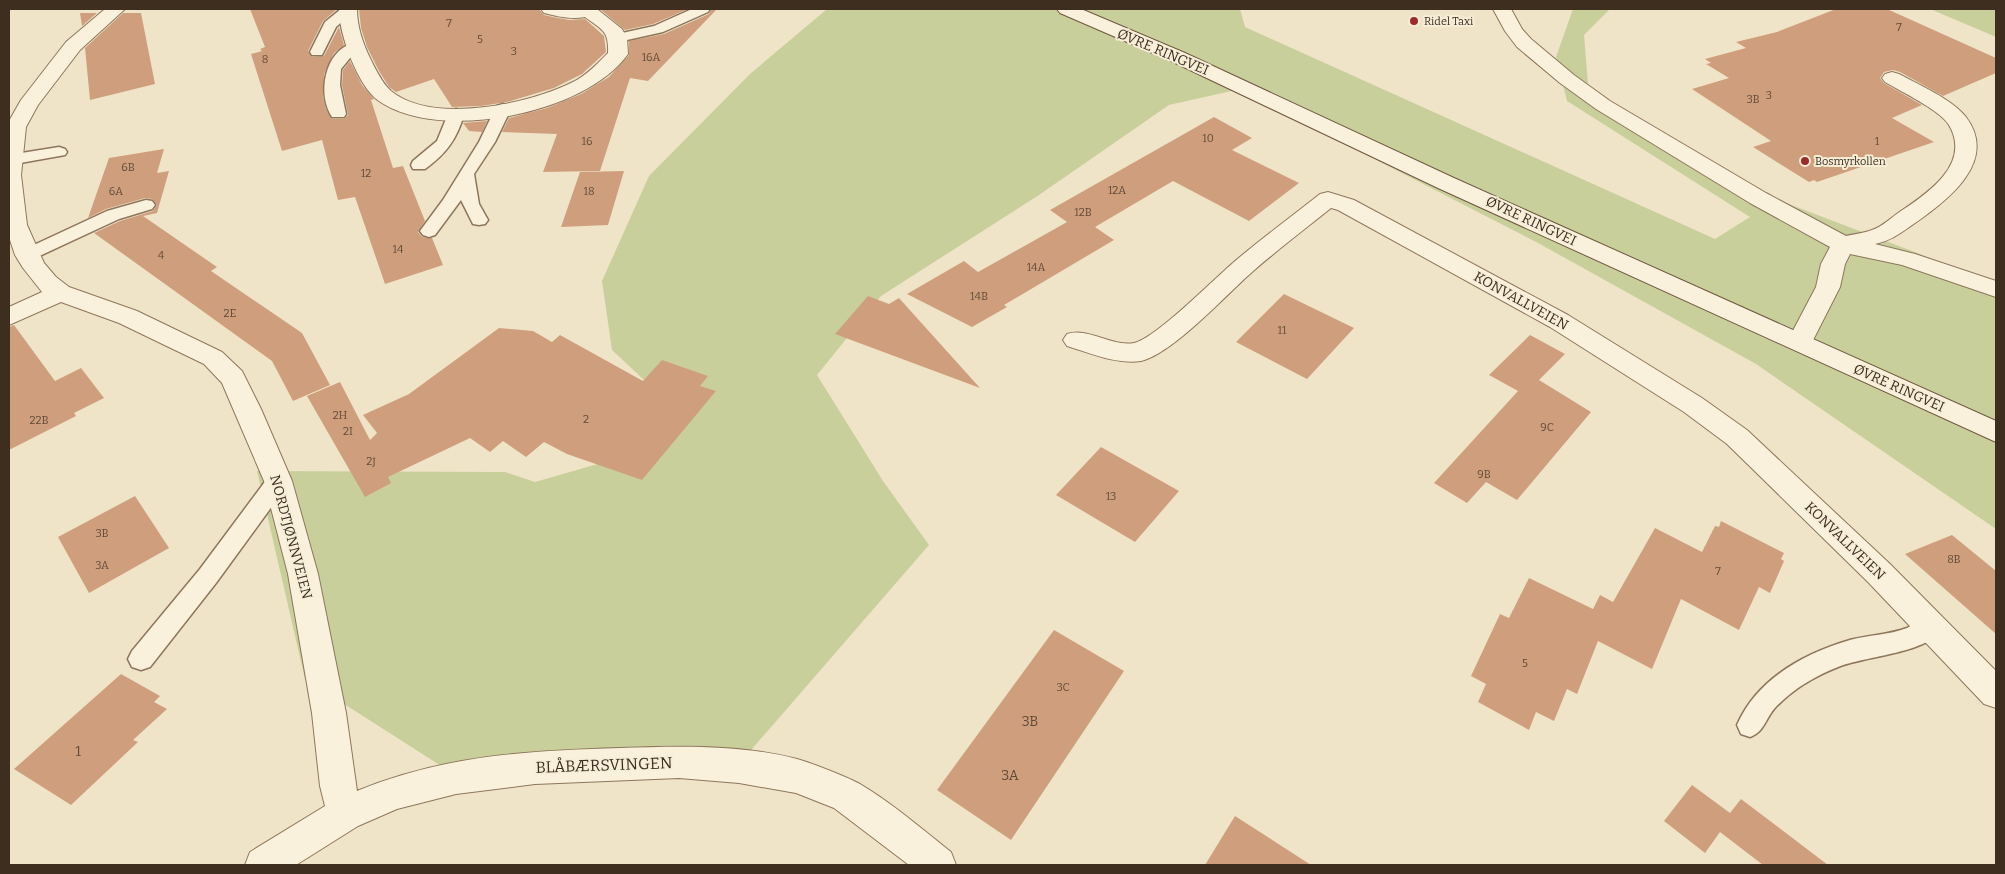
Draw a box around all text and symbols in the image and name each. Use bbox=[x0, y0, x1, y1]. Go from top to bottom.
marker: Ridel Taxi bbox=[1408, 15, 1420, 27]
place label: Ridel Taxi bbox=[1424, 15, 1474, 28]
house number: 7 bbox=[446, 17, 452, 30]
house number: 7 bbox=[1896, 21, 1902, 34]
street label: ØVRE RINGVEI bbox=[1115, 25, 1211, 79]
house number: 5 bbox=[477, 33, 483, 46]
house number: 3 bbox=[511, 45, 517, 58]
house number: 16A bbox=[642, 51, 661, 64]
house number: 8 bbox=[262, 53, 268, 66]
house number: 3 bbox=[1766, 89, 1772, 102]
house number: 3B bbox=[1746, 93, 1760, 106]
house number: 10 bbox=[1202, 132, 1214, 145]
house number: 16 bbox=[582, 135, 592, 148]
house number: 1 bbox=[1875, 135, 1880, 148]
marker: Bosmyrkollen bbox=[1799, 155, 1811, 167]
place label: Bosmyrkollen bbox=[1815, 155, 1886, 168]
house number: 6B bbox=[121, 161, 135, 174]
house number: 12 bbox=[361, 167, 371, 180]
house number: 12A bbox=[1108, 184, 1126, 197]
house number: 6A bbox=[109, 185, 123, 198]
house number: 18 bbox=[583, 185, 595, 198]
street label: ØVRE RINGVEI bbox=[1483, 193, 1579, 249]
house number: 12B bbox=[1074, 206, 1092, 219]
house number: 14 bbox=[393, 243, 404, 256]
house number: 4 bbox=[158, 249, 165, 262]
house number: 14A bbox=[1027, 261, 1046, 274]
street label: KONVALLVEIEN bbox=[1471, 268, 1571, 334]
house number: 14B bbox=[970, 290, 988, 303]
house number: 2E bbox=[224, 307, 237, 320]
house number: 11 bbox=[1278, 324, 1287, 337]
street label: ØVRE RINGVEI bbox=[1851, 360, 1947, 416]
house number: 2H bbox=[333, 409, 348, 422]
house number: 2 bbox=[583, 413, 589, 426]
house number: 22B bbox=[29, 414, 49, 427]
house number: 9C bbox=[1540, 421, 1554, 434]
house number: 2I bbox=[343, 425, 353, 438]
house number: 2J bbox=[366, 455, 376, 468]
house number: 9B bbox=[1477, 468, 1491, 481]
street label: NORDTJØNNVEIEN bbox=[266, 473, 316, 601]
house number: 13 bbox=[1106, 490, 1116, 503]
street label: KONVALLVEIEN bbox=[1801, 498, 1889, 584]
house number: 3B bbox=[95, 527, 109, 540]
house number: 8B bbox=[1947, 553, 1961, 566]
house number: 3A bbox=[95, 559, 109, 572]
house number: 7 bbox=[1715, 565, 1721, 578]
house number: 5 bbox=[1522, 657, 1528, 670]
house number: 3C bbox=[1056, 681, 1070, 694]
house number: 3B bbox=[1022, 713, 1038, 730]
house number: 1 bbox=[75, 743, 81, 760]
street label: BLÅBÆRSVINGEN bbox=[535, 752, 673, 777]
house number: 3A bbox=[1001, 767, 1019, 784]

